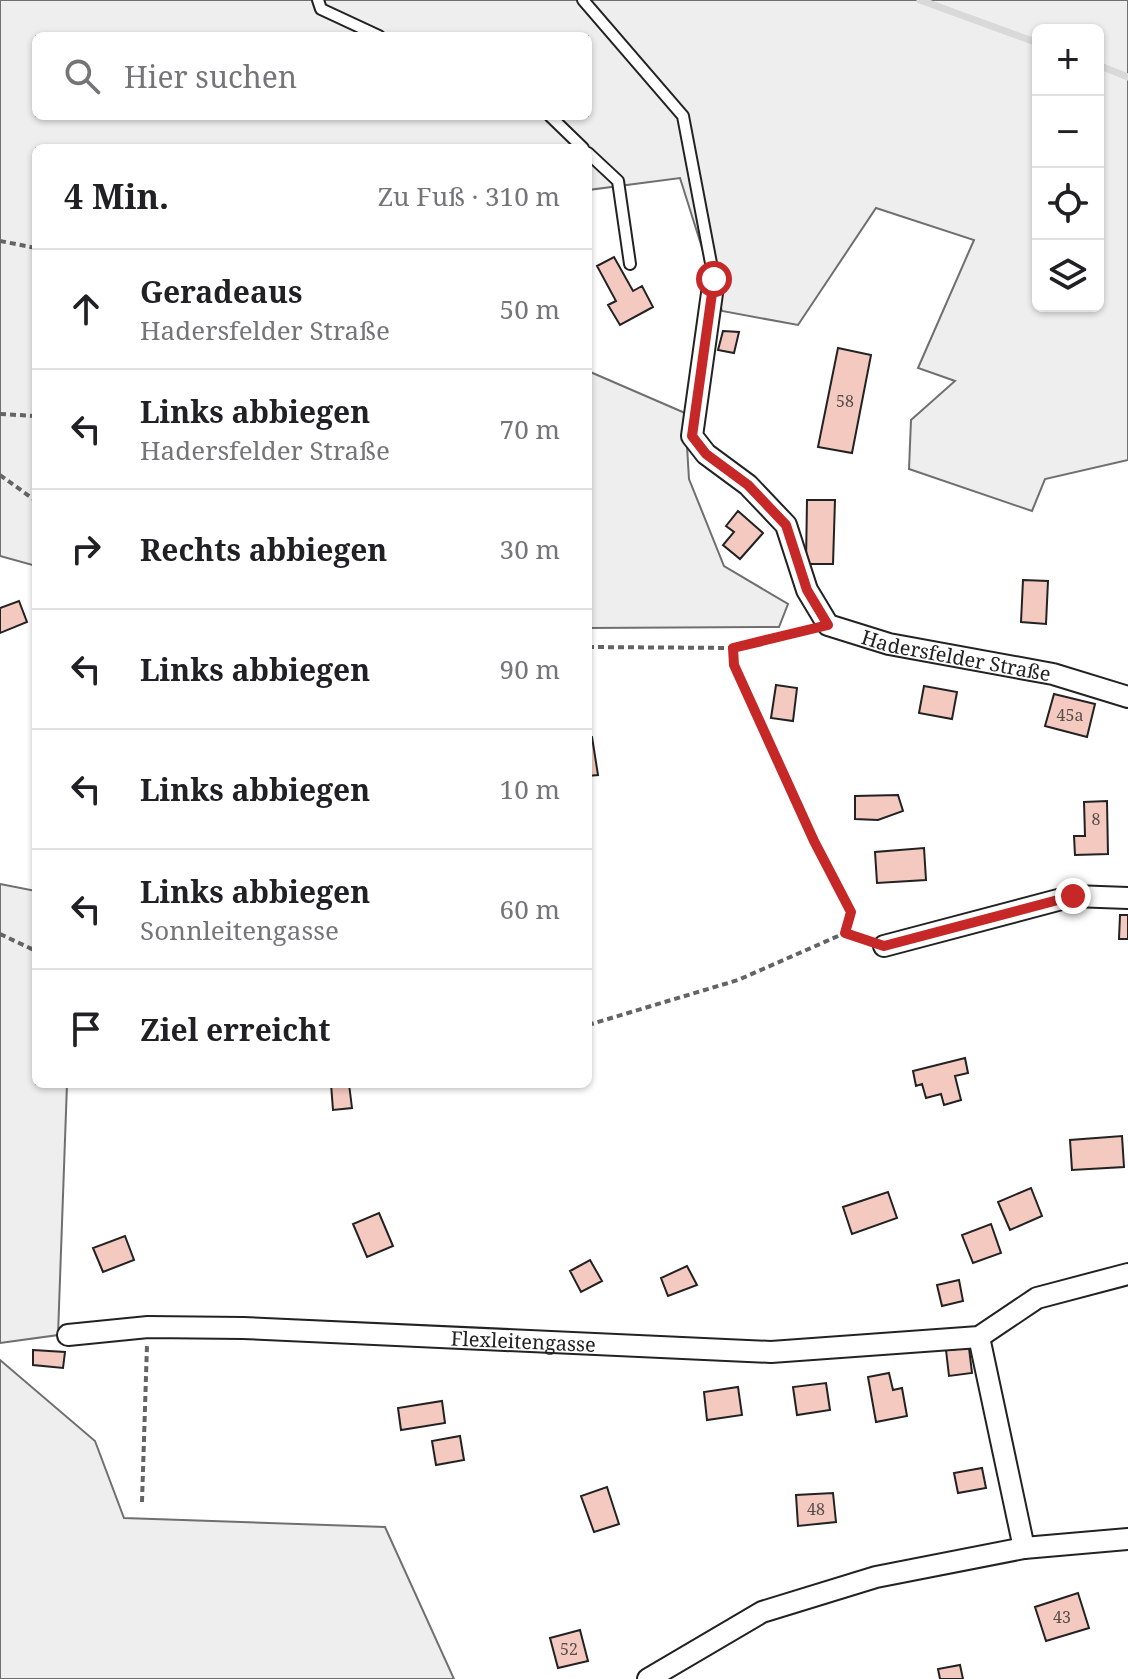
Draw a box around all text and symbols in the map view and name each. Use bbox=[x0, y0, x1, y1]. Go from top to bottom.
map controls bbox=[1032, 24, 1104, 312]
button: + bbox=[1032, 24, 1104, 96]
search box bbox=[32, 32, 592, 120]
icon: search bbox=[60, 54, 104, 98]
text: Hier suchen bbox=[124, 56, 297, 97]
button: − bbox=[1032, 96, 1104, 168]
button: locate bbox=[1032, 168, 1104, 240]
text: 4 Min. bbox=[64, 173, 169, 219]
text: Zu Fuß · 310 m bbox=[378, 178, 560, 214]
button: layers bbox=[1032, 240, 1104, 312]
route start bbox=[696, 261, 732, 297]
text: Geradeaus bbox=[140, 271, 302, 312]
icon: ahead bbox=[64, 287, 108, 331]
text: 50 m bbox=[500, 291, 560, 327]
text: Hadersfelder Straße bbox=[140, 312, 390, 348]
house number: 58 bbox=[836, 390, 854, 412]
text: Links abbiegen bbox=[140, 391, 370, 432]
icon: left bbox=[64, 407, 108, 451]
text: 70 m bbox=[500, 411, 560, 447]
text: Hadersfelder Straße bbox=[140, 432, 390, 468]
icon: right bbox=[64, 527, 108, 571]
text: Rechts abbiegen bbox=[140, 529, 387, 570]
text: 30 m bbox=[500, 531, 560, 567]
street label: Hadersfelder Straße bbox=[858, 623, 1053, 687]
icon: left bbox=[64, 647, 108, 691]
text: Links abbiegen bbox=[140, 649, 370, 690]
text: 90 m bbox=[500, 651, 560, 687]
house number: 45a bbox=[1057, 704, 1083, 726]
icon: left bbox=[64, 767, 108, 811]
text: Links abbiegen bbox=[140, 769, 370, 810]
text: 10 m bbox=[500, 771, 560, 807]
house number: 8 bbox=[1092, 808, 1101, 830]
text: Links abbiegen bbox=[140, 871, 370, 912]
route end bbox=[1055, 878, 1091, 914]
icon: left bbox=[64, 887, 108, 931]
text: 60 m bbox=[500, 891, 560, 927]
text: Sonnleitengasse bbox=[140, 912, 339, 948]
icon: arrive bbox=[64, 1007, 108, 1051]
text: Ziel erreicht bbox=[140, 1009, 330, 1050]
street label: Flexleitengasse bbox=[450, 1324, 596, 1358]
house number: 48 bbox=[807, 1498, 825, 1520]
house number: 43 bbox=[1053, 1606, 1071, 1628]
house number: 52 bbox=[560, 1638, 578, 1660]

